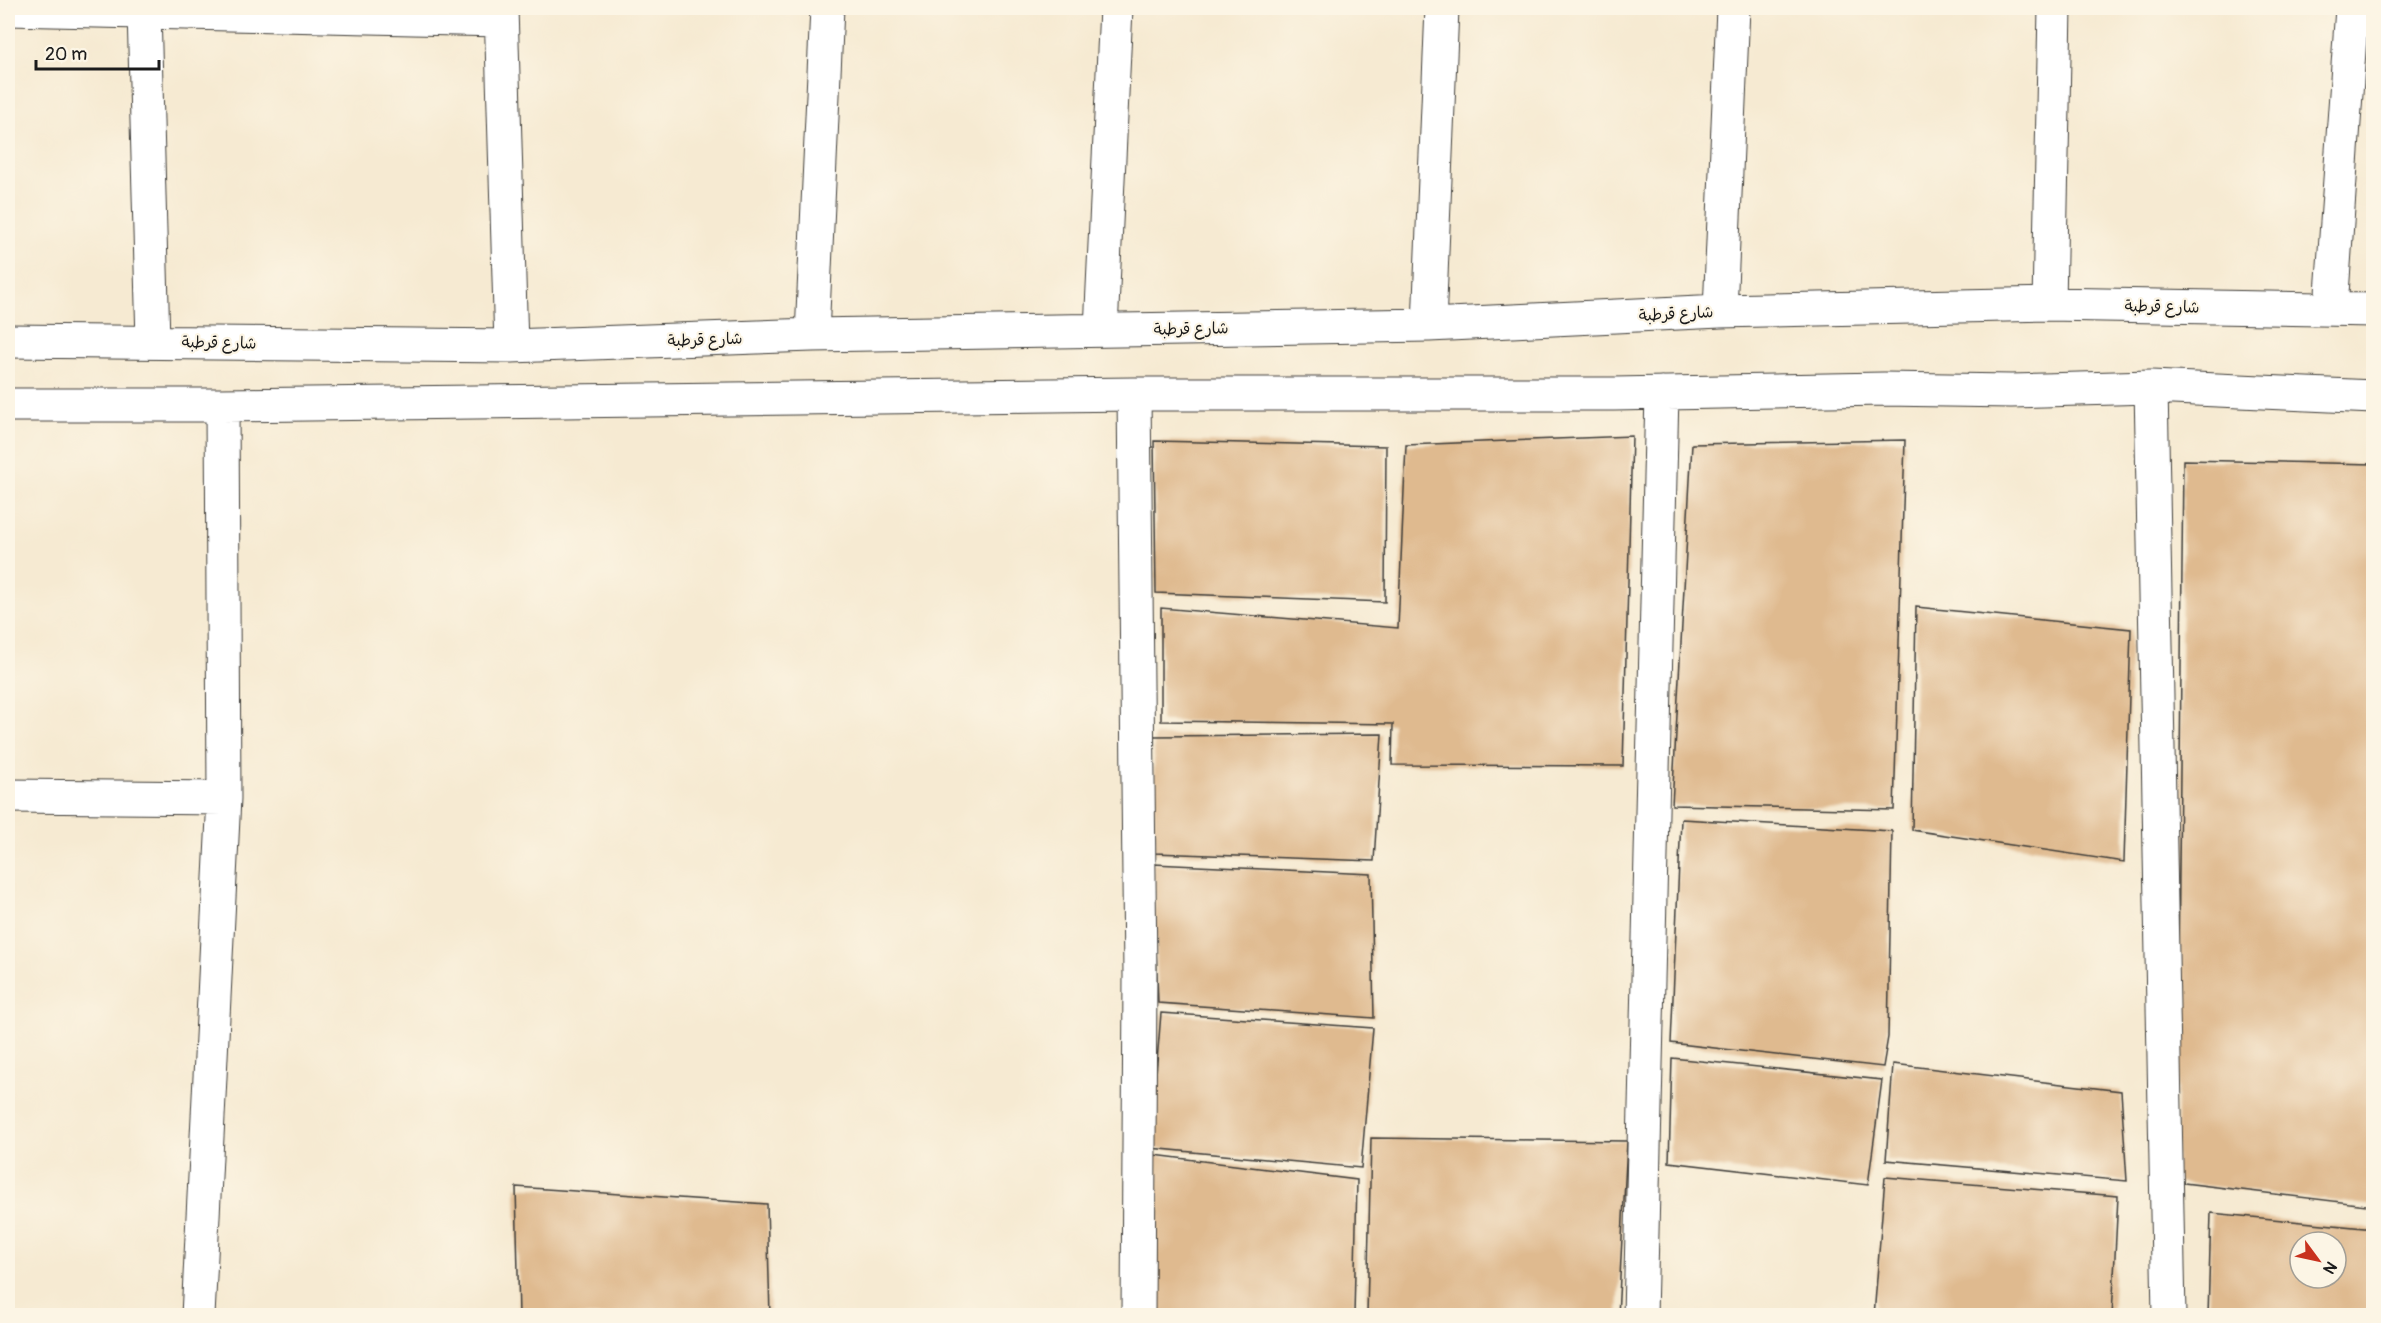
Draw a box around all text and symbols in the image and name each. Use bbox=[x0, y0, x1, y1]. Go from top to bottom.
scale bar bbox=[36, 33, 159, 71]
text: 20 m bbox=[45, 43, 87, 66]
street label: شارع قرطبة bbox=[2124, 296, 2200, 319]
street label: شارع قرطبة bbox=[1638, 302, 1714, 327]
street label: شارع قرطبة bbox=[1153, 318, 1229, 341]
street label: شارع قرطبة bbox=[667, 329, 743, 352]
street label: شارع قرطبة bbox=[181, 332, 257, 355]
north arrow bbox=[2288, 1230, 2348, 1290]
text: N bbox=[2318, 1258, 2341, 1278]

